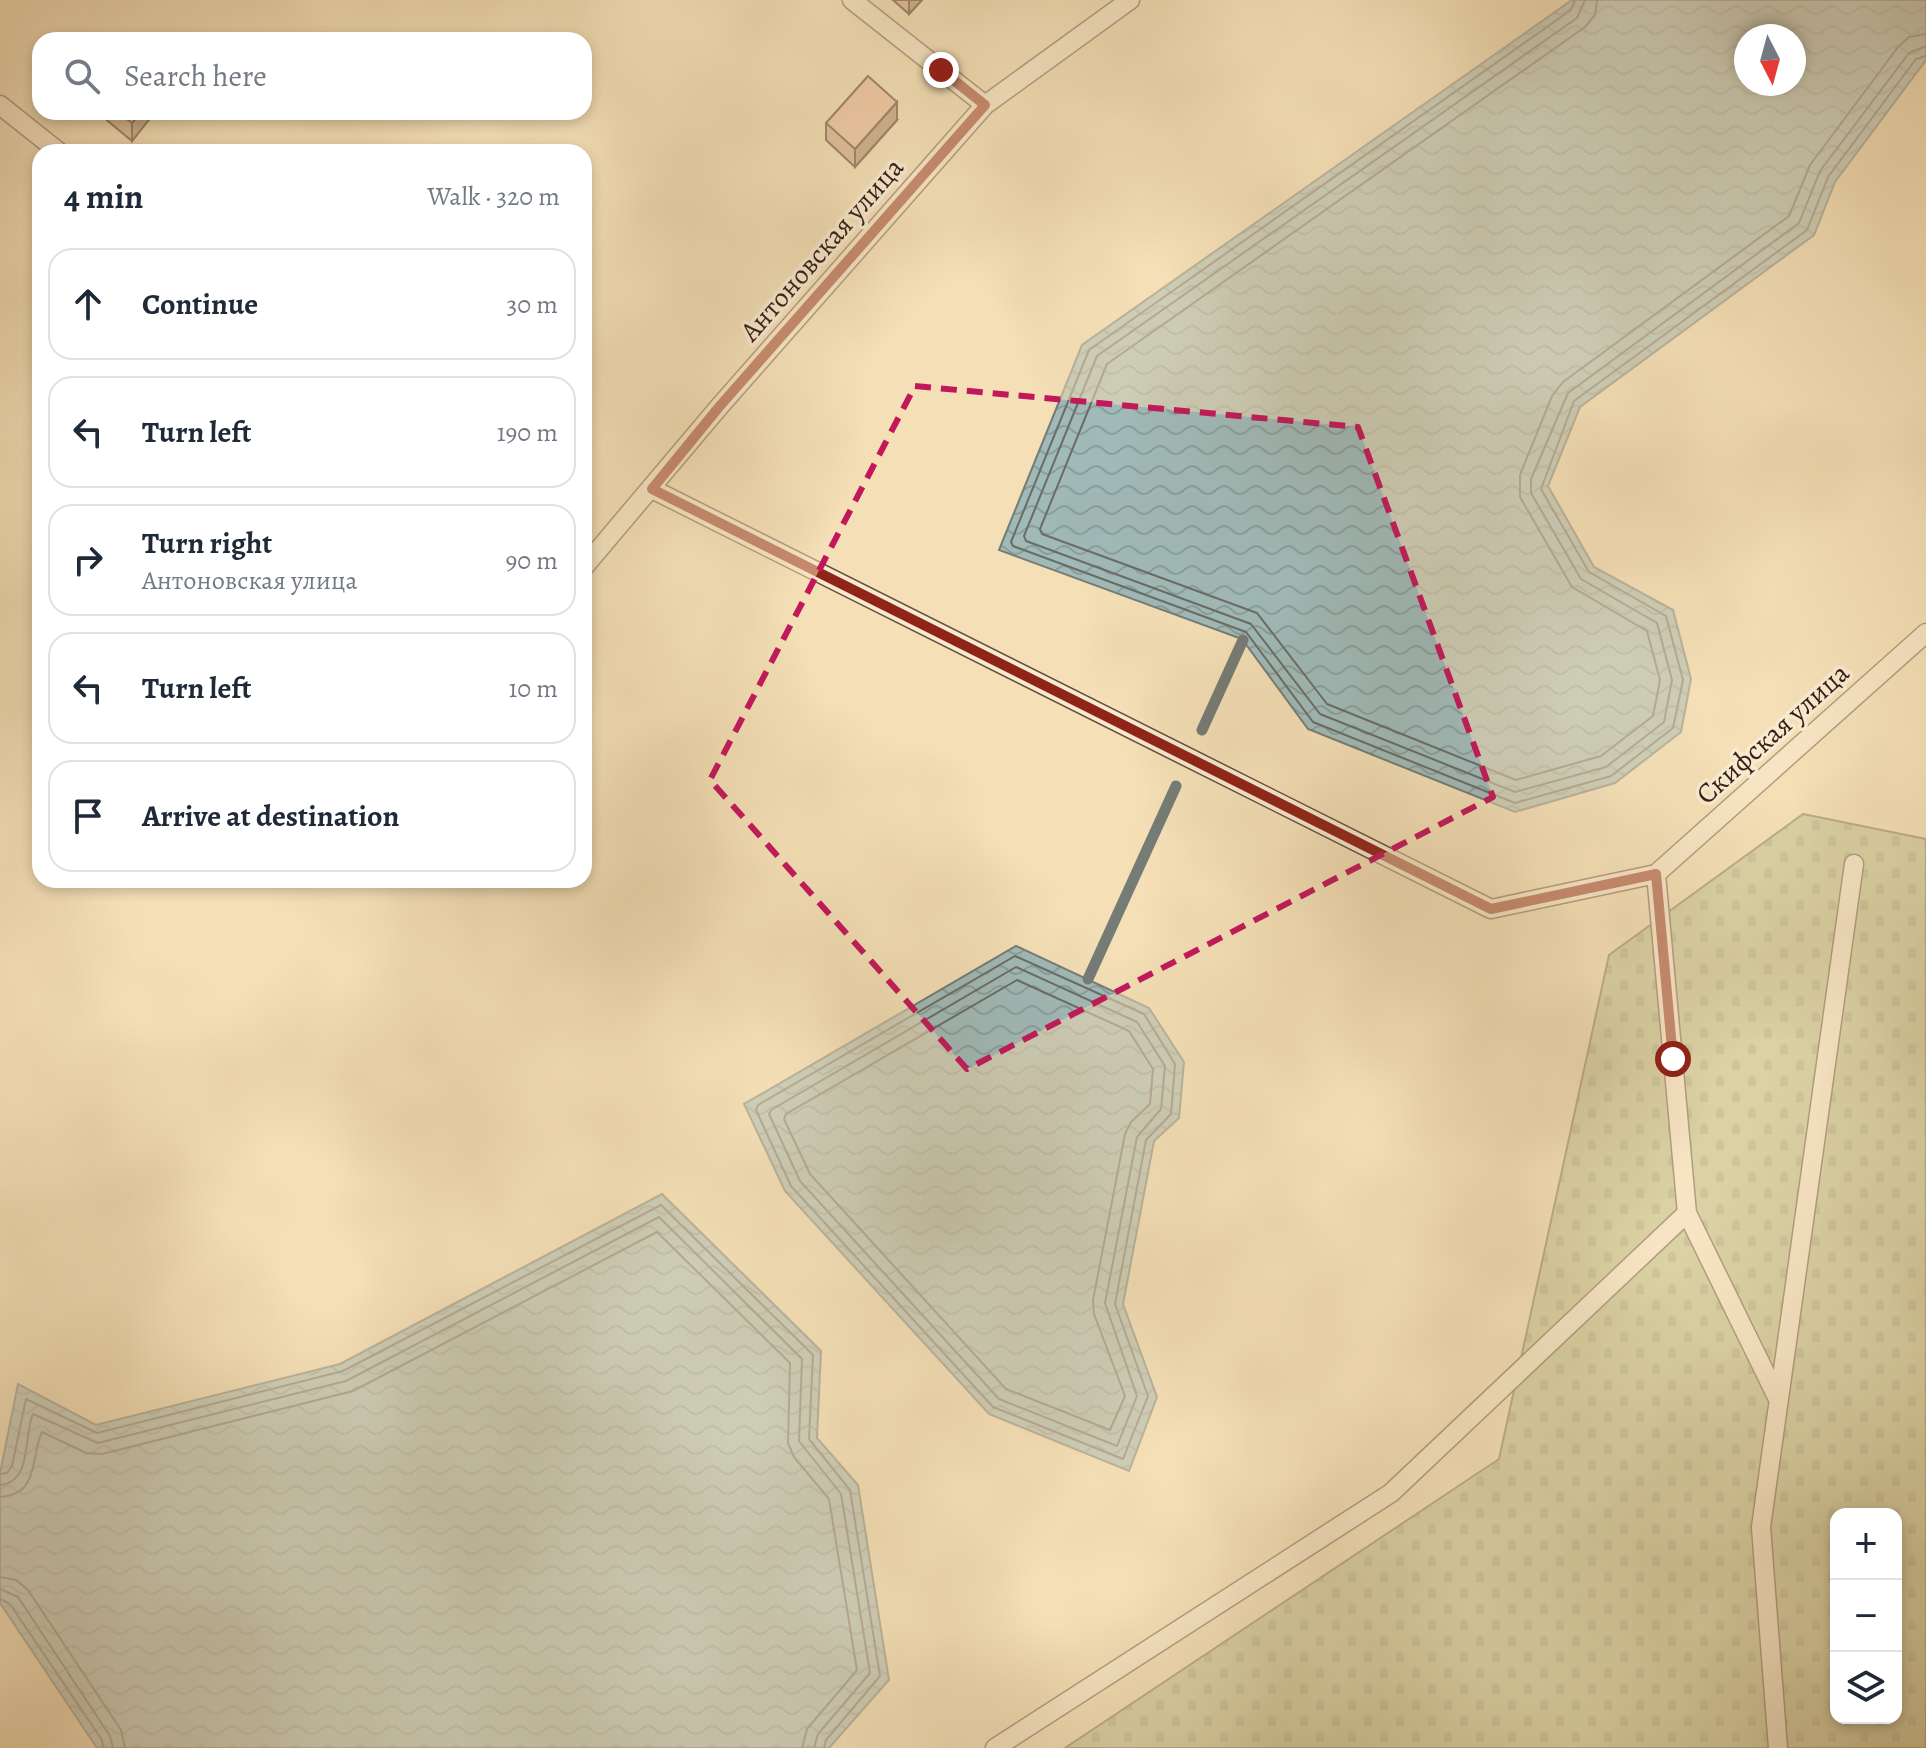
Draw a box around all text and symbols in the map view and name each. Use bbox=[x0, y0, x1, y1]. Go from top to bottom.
north arrow bbox=[1734, 24, 1806, 96]
search box bbox=[32, 32, 592, 120]
route end bbox=[923, 52, 959, 88]
icon: search bbox=[60, 54, 104, 98]
text: Search here bbox=[124, 56, 267, 96]
street label: Антоновская улица bbox=[731, 150, 912, 350]
text: 4 min bbox=[64, 173, 143, 220]
text: Walk · 320 m bbox=[427, 179, 560, 214]
icon: ahead bbox=[66, 282, 110, 326]
text: Continue bbox=[142, 284, 258, 324]
text: 30 m bbox=[507, 287, 558, 322]
icon: left bbox=[66, 410, 110, 454]
text: Turn left bbox=[142, 412, 251, 452]
text: 190 m bbox=[497, 415, 558, 450]
text: Turn right bbox=[142, 523, 272, 563]
icon: right bbox=[66, 538, 110, 582]
text: 90 m bbox=[506, 543, 558, 578]
text: Антоновская улица bbox=[142, 563, 357, 598]
street label: Скифская улица bbox=[1688, 654, 1858, 813]
icon: left bbox=[66, 666, 110, 710]
text: Turn left bbox=[142, 668, 251, 708]
text: 10 m bbox=[508, 671, 558, 706]
icon: arrive bbox=[66, 794, 110, 838]
text: Arrive at destination bbox=[142, 796, 399, 836]
route start bbox=[1655, 1041, 1691, 1077]
map controls bbox=[1830, 1508, 1902, 1724]
button: + bbox=[1830, 1508, 1902, 1580]
button: − bbox=[1830, 1580, 1902, 1652]
button: layers bbox=[1830, 1652, 1902, 1724]

